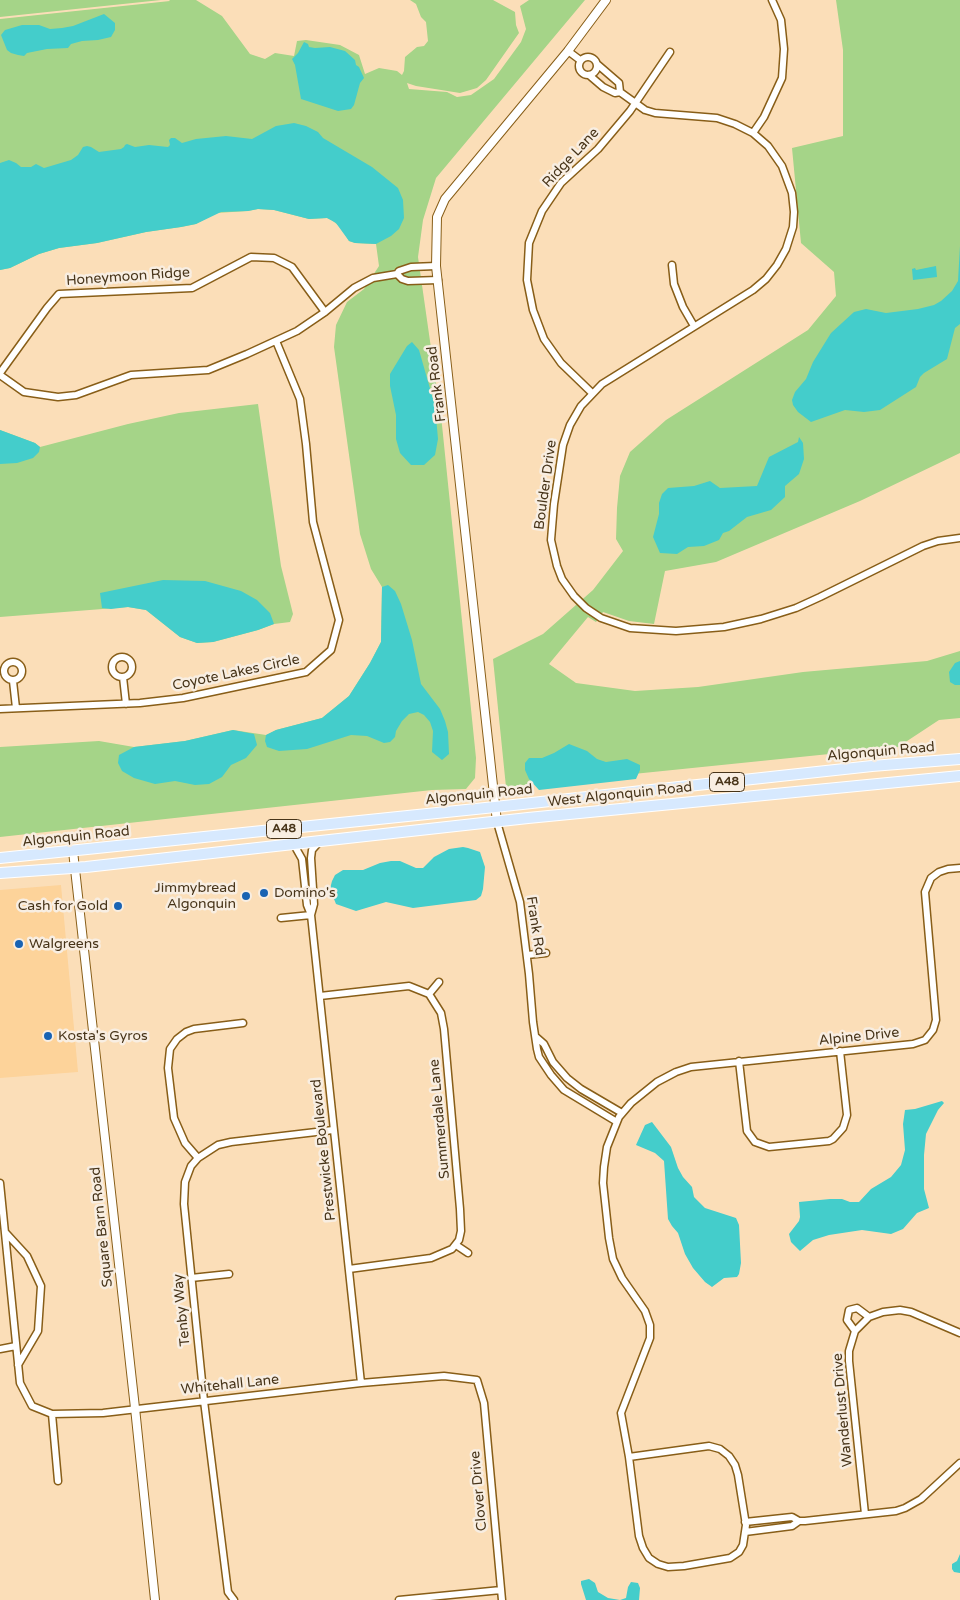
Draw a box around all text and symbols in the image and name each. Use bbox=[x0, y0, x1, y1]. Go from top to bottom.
street label: Ridge Lane bbox=[539, 125, 603, 191]
street label: Honeymoon Ridge bbox=[66, 264, 190, 290]
street label: Frank Road bbox=[424, 345, 450, 423]
street label: Boulder Drive bbox=[531, 439, 561, 531]
street label: Coyote Lakes Circle bbox=[171, 651, 301, 695]
street label: Algonquin Road bbox=[827, 739, 935, 765]
road number: A48 bbox=[710, 772, 744, 792]
street label: West Algonquin Road bbox=[547, 779, 693, 811]
street label: Algonquin Road bbox=[424, 781, 534, 809]
road number: A48 bbox=[266, 820, 302, 839]
street label: Algonquin Road bbox=[21, 823, 131, 851]
place label: Jimmybread Algonquin bbox=[154, 880, 236, 912]
place label: Domino's bbox=[274, 885, 336, 901]
marker: Domino's bbox=[258, 887, 270, 899]
marker: Jimmybread Algonquin bbox=[240, 890, 252, 902]
street label: Frank Rd bbox=[522, 895, 548, 957]
place label: Cash for Gold bbox=[18, 898, 108, 914]
marker: Cash for Gold bbox=[112, 900, 124, 912]
place label: Walgreens bbox=[29, 936, 99, 952]
marker: Walgreens bbox=[13, 938, 25, 950]
street label: Alpine Drive bbox=[818, 1024, 900, 1050]
place label: Kosta's Gyros bbox=[58, 1028, 148, 1044]
marker: Kosta's Gyros bbox=[42, 1030, 54, 1042]
street label: Summerdale Lane bbox=[426, 1059, 454, 1179]
street label: Prestwicke Boulevard bbox=[308, 1078, 340, 1222]
street label: Square Barn Road bbox=[87, 1166, 117, 1288]
street label: Tenby Way bbox=[170, 1273, 194, 1347]
street label: Wanderlust Drive bbox=[830, 1352, 856, 1468]
street label: Whitehall Lane bbox=[180, 1371, 280, 1399]
street label: Clover Drive bbox=[467, 1450, 491, 1532]

